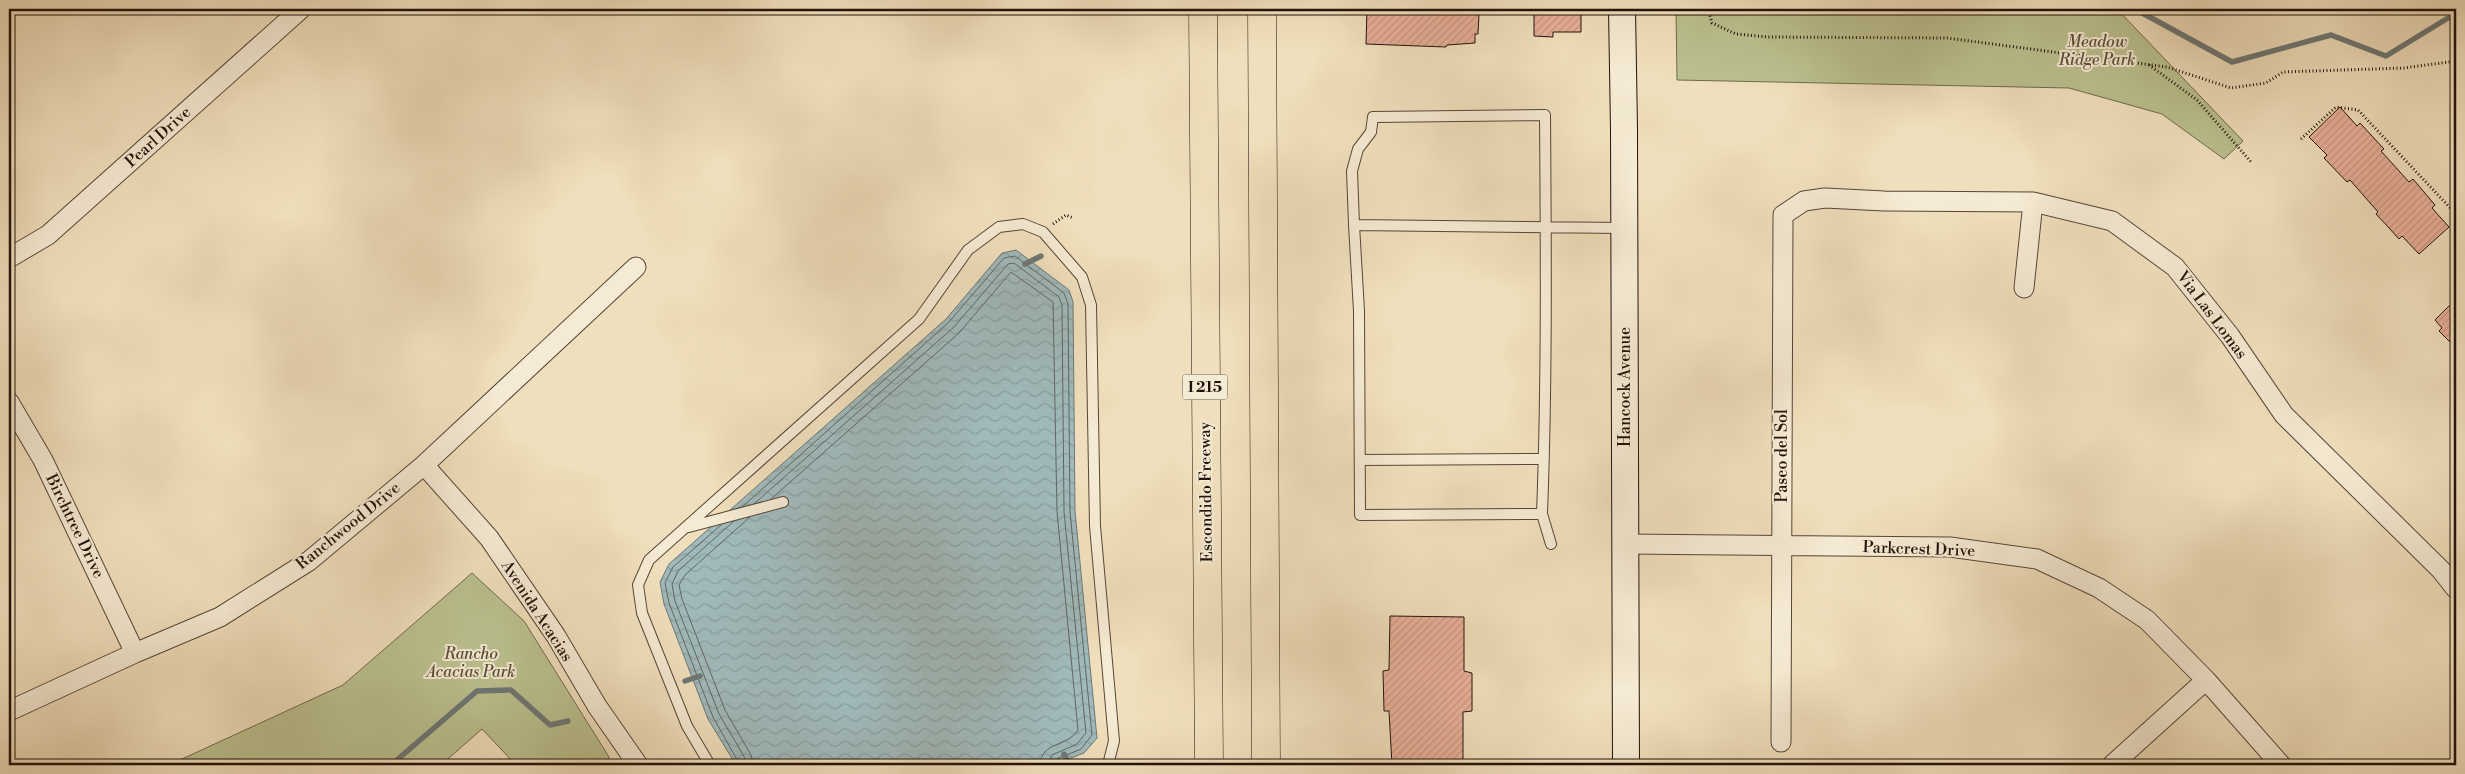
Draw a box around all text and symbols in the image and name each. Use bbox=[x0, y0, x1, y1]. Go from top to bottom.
park label: Meadow Ridge Park bbox=[2058, 32, 2135, 70]
street label: Pearl Drive bbox=[121, 102, 195, 172]
street label: Via Las Lomas bbox=[2172, 266, 2252, 363]
street label: Hancock Avenue bbox=[1615, 327, 1635, 447]
road number: I 215 bbox=[1182, 374, 1228, 400]
street label: Paseo del Sol bbox=[1772, 409, 1792, 503]
street label: Escondido Freeway bbox=[1195, 421, 1217, 562]
street label: Birchtree Drive bbox=[41, 470, 109, 581]
street label: Ranchwood Drive bbox=[292, 478, 404, 574]
street label: Parkcrest Drive bbox=[1862, 537, 1976, 561]
street label: Avenida Acacias bbox=[496, 556, 577, 665]
park label: Rancho Acacias Park bbox=[425, 644, 515, 682]

